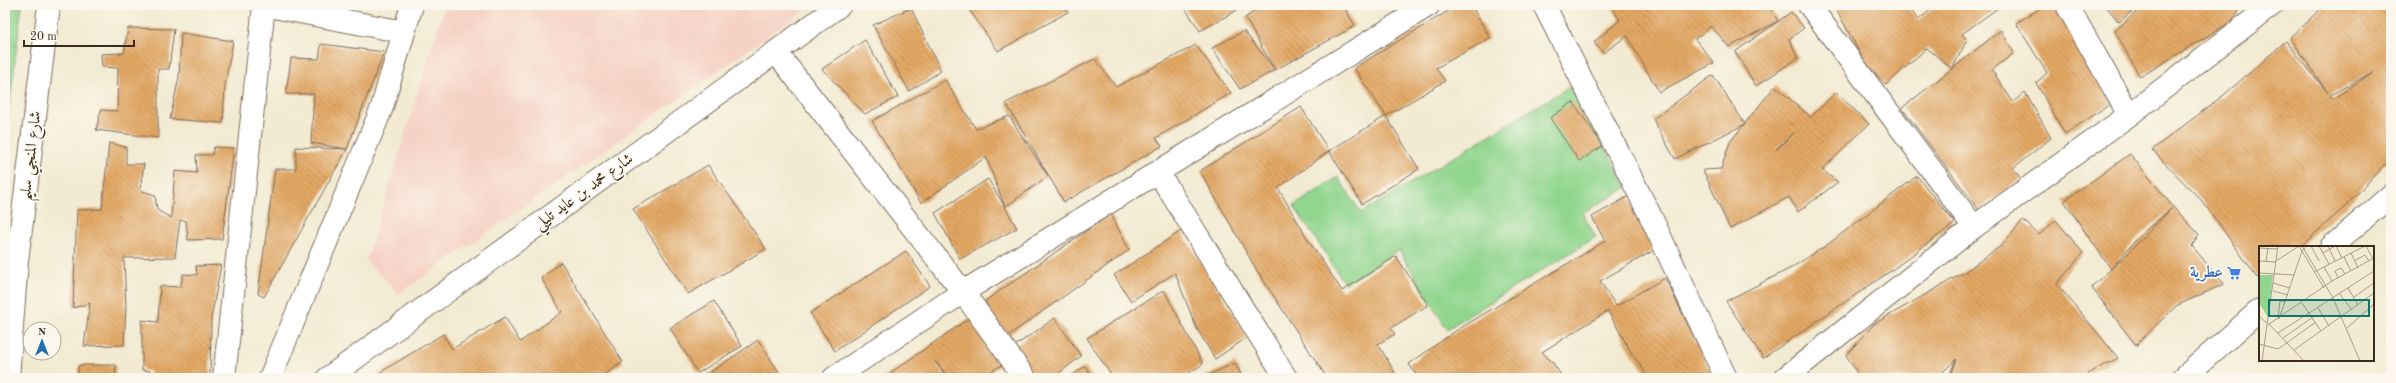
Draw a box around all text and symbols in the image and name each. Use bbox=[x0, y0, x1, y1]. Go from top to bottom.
scale bar bbox=[24, 22, 134, 48]
text: 20 m bbox=[30, 31, 57, 43]
street label: شارع المنجي سليم bbox=[18, 110, 51, 203]
street label: شارع محمد بن عايد تليلي bbox=[532, 151, 640, 238]
inset map bbox=[2259, 246, 2374, 361]
place label: عطرية bbox=[2190, 265, 2223, 282]
supermarket icon: عطرية bbox=[2226, 265, 2242, 281]
north arrow bbox=[22, 321, 62, 361]
text: N bbox=[38, 327, 47, 338]

